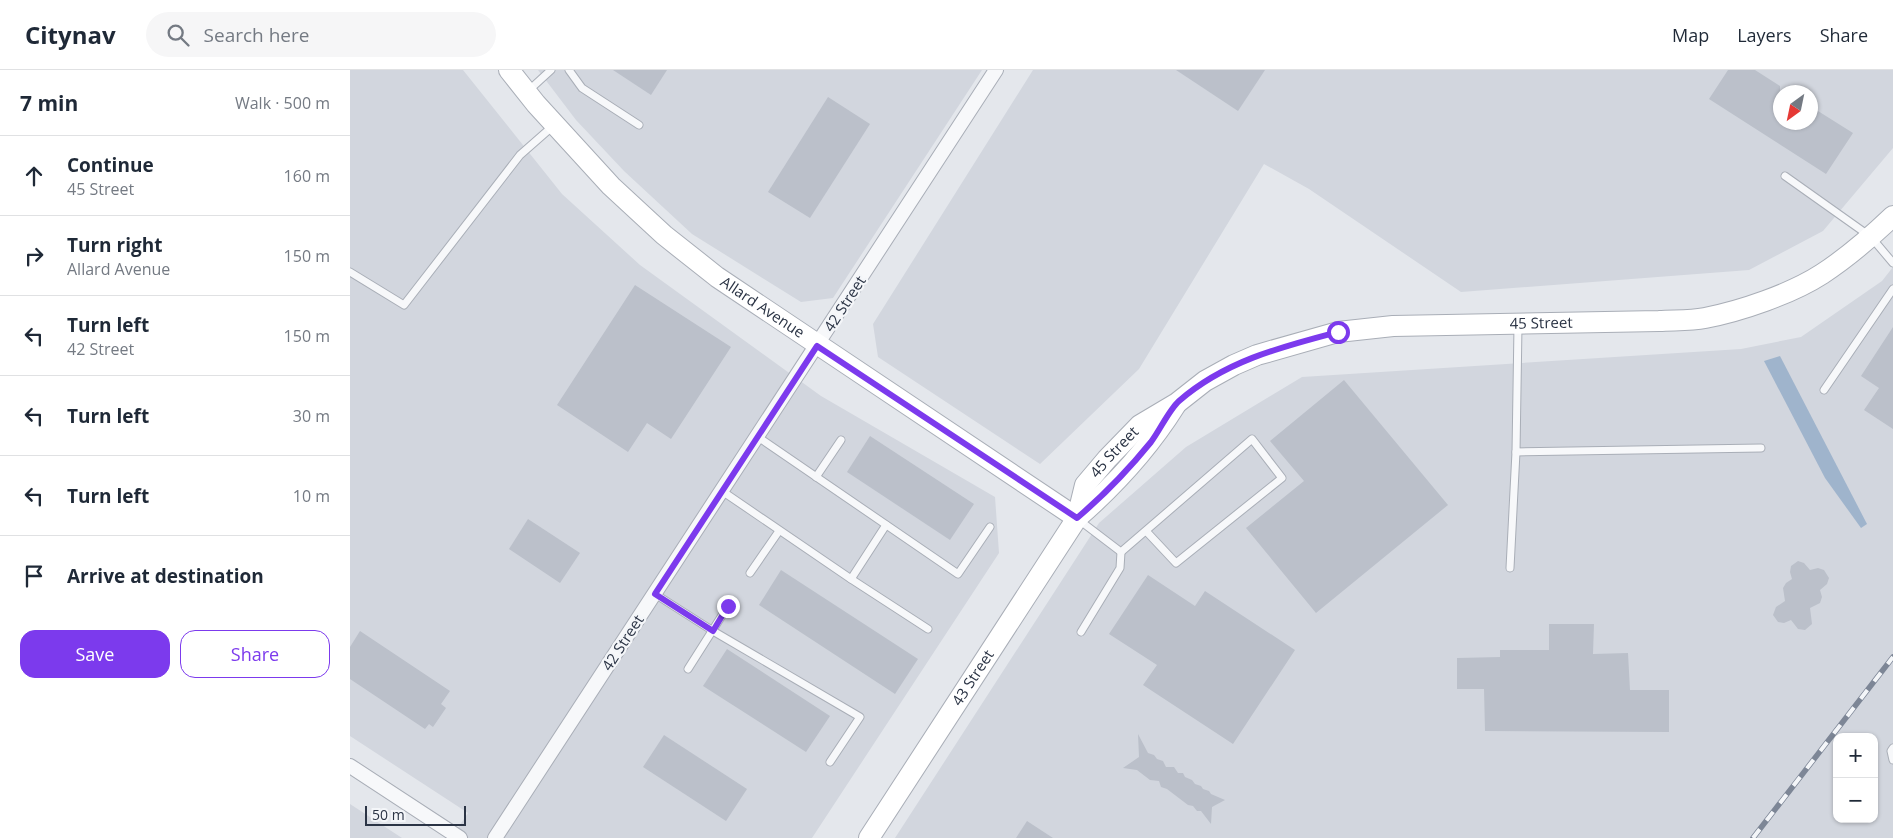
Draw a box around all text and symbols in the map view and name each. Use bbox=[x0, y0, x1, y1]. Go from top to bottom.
search box bbox=[146, 12, 496, 57]
text: Citynav bbox=[25, 18, 116, 51]
icon: search bbox=[164, 21, 192, 49]
text: Search here bbox=[204, 22, 309, 48]
text: Map bbox=[1672, 23, 1709, 47]
text: Layers bbox=[1737, 23, 1792, 47]
text: Share bbox=[1820, 23, 1868, 47]
north arrow bbox=[1773, 85, 1818, 130]
text: 7 min bbox=[20, 89, 78, 117]
text: Walk · 500 m bbox=[235, 92, 330, 114]
text: Continue bbox=[67, 152, 154, 178]
icon: ahead bbox=[20, 162, 48, 190]
text: 160 m bbox=[284, 165, 330, 187]
text: 45 Street bbox=[67, 178, 134, 200]
text: Turn right bbox=[67, 232, 162, 258]
icon: right bbox=[20, 242, 48, 270]
text: 150 m bbox=[284, 245, 330, 267]
text: Allard Avenue bbox=[67, 258, 170, 280]
street label: Allard Avenue bbox=[717, 271, 809, 342]
street label: 42 Street bbox=[819, 272, 870, 335]
text: Turn left bbox=[67, 312, 149, 338]
street label: 45 Street bbox=[1509, 312, 1573, 333]
route start bbox=[1327, 321, 1350, 344]
icon: left bbox=[20, 322, 48, 350]
text: 150 m bbox=[284, 325, 330, 347]
text: 42 Street bbox=[67, 338, 134, 360]
icon: left bbox=[20, 402, 48, 430]
text: Turn left bbox=[67, 403, 149, 429]
text: 30 m bbox=[293, 405, 330, 427]
street label: 45 Street bbox=[1085, 422, 1142, 481]
icon: left bbox=[20, 482, 48, 510]
text: Turn left bbox=[67, 483, 149, 509]
text: 10 m bbox=[293, 485, 330, 507]
icon: arrive bbox=[20, 562, 48, 590]
text: Arrive at destination bbox=[67, 563, 264, 589]
route end bbox=[717, 595, 740, 618]
street label: 42 Street bbox=[597, 611, 648, 674]
button: Save bbox=[20, 630, 170, 678]
button: Share bbox=[180, 630, 330, 678]
street label: 43 Street bbox=[947, 645, 998, 709]
map controls bbox=[1833, 733, 1878, 823]
button: + bbox=[1833, 733, 1878, 778]
button: − bbox=[1833, 778, 1878, 823]
scale bar bbox=[365, 803, 466, 826]
text: 50 m bbox=[372, 805, 405, 824]

